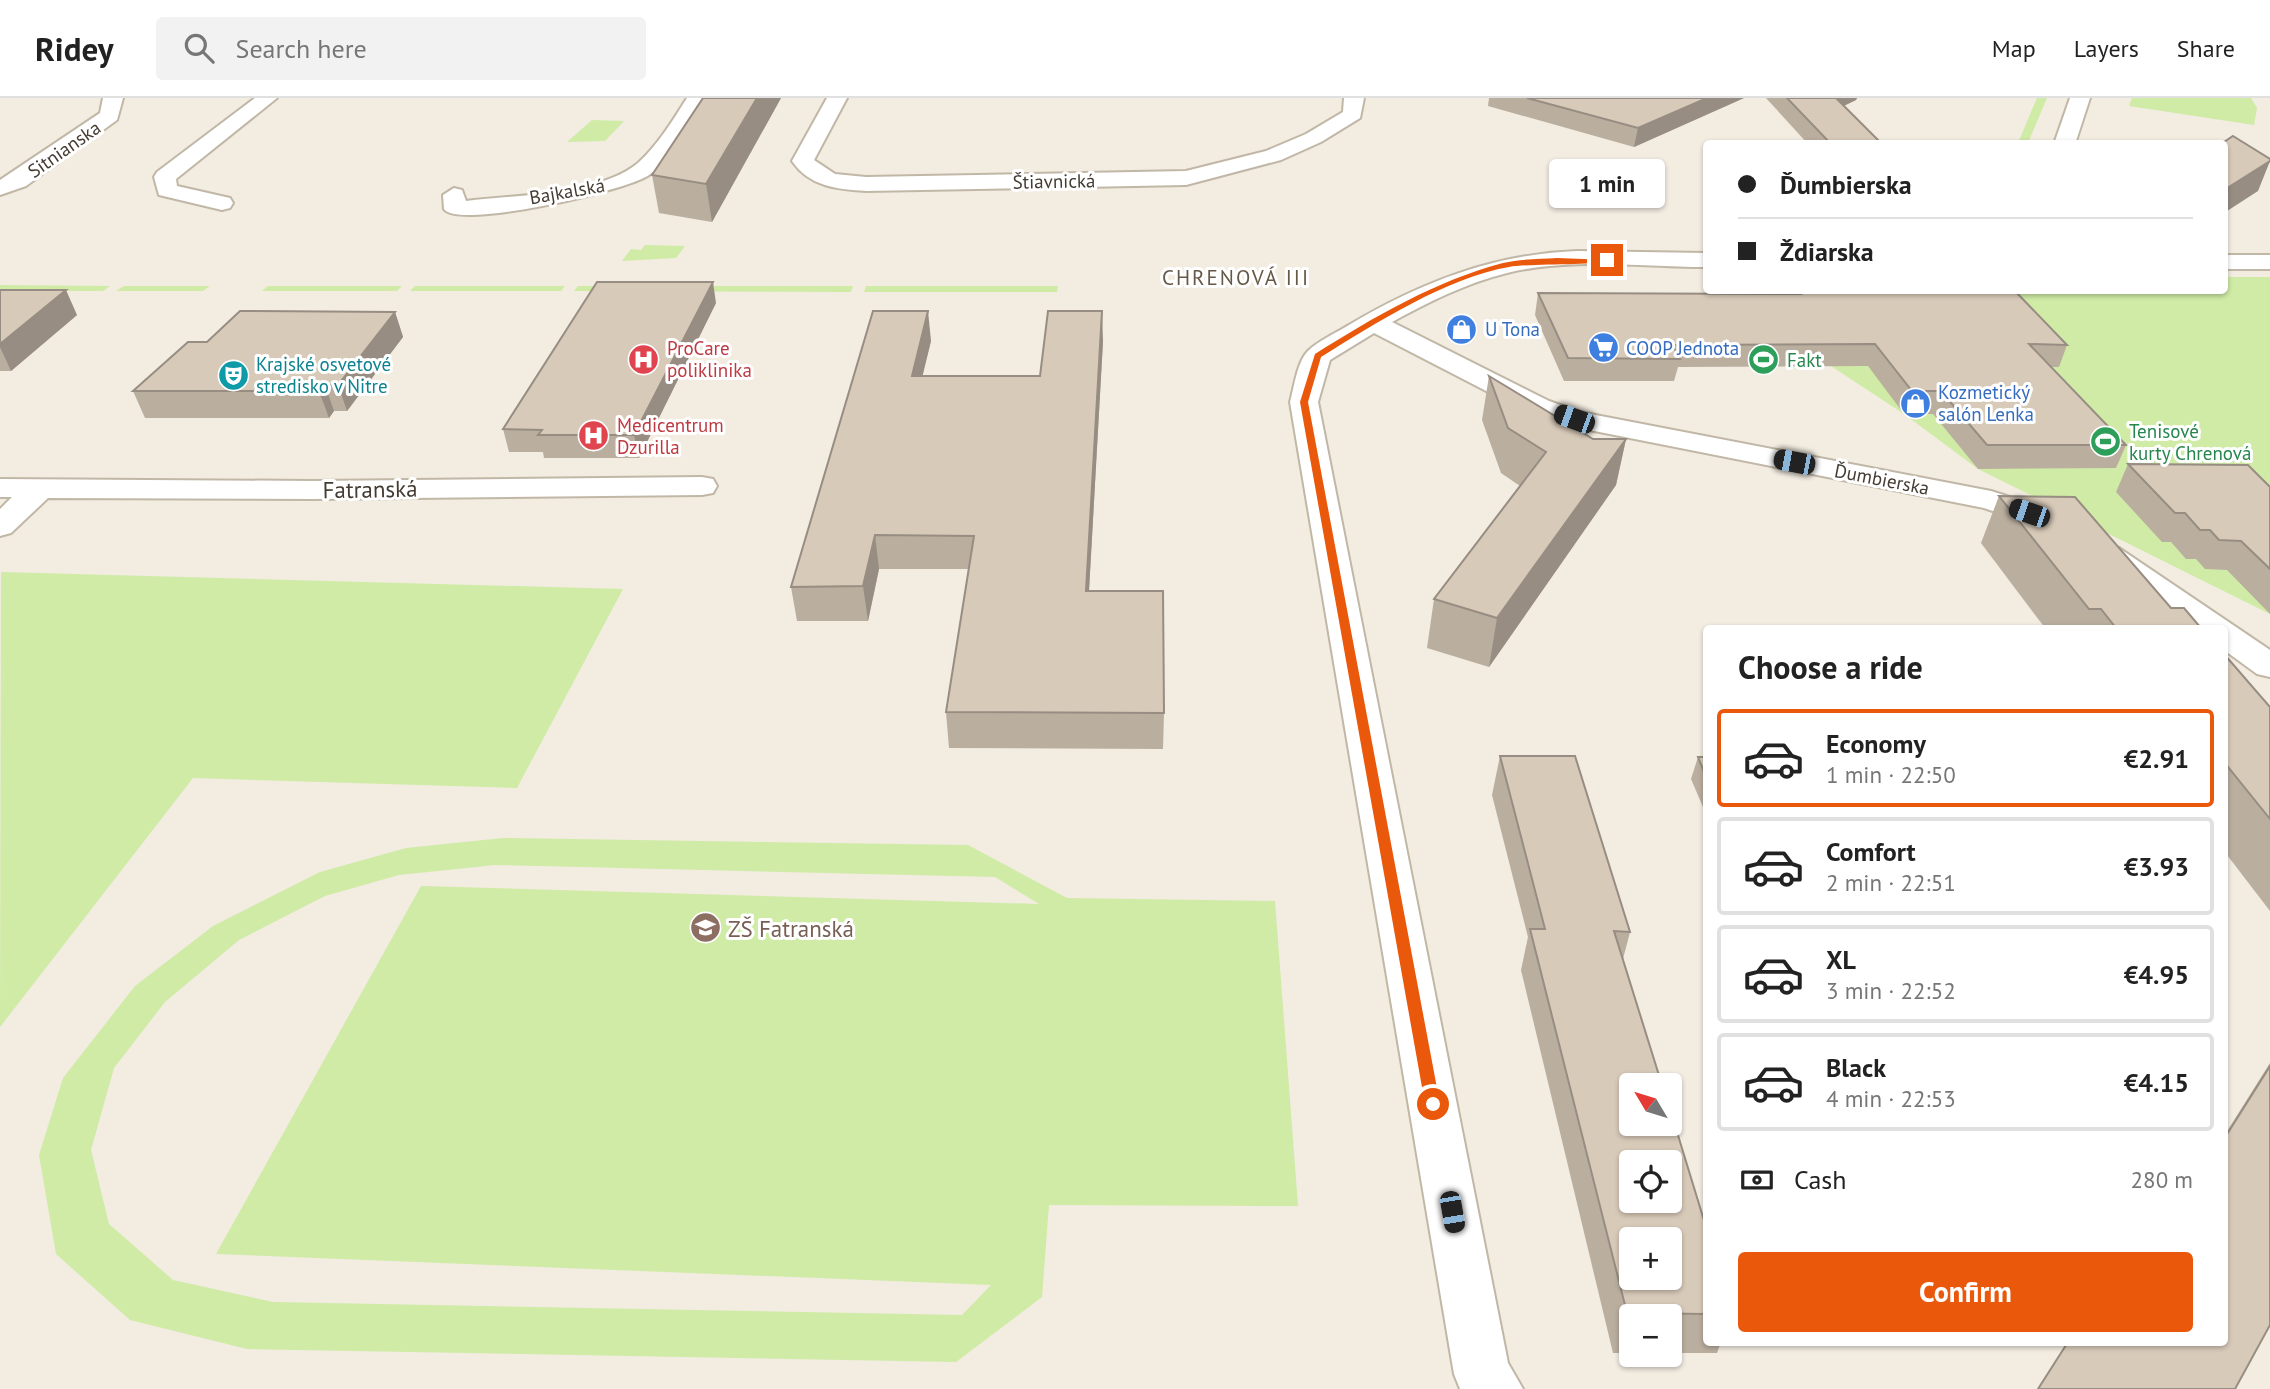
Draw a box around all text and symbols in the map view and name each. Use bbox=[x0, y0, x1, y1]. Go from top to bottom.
search box bbox=[156, 17, 646, 80]
text: Ridey bbox=[35, 27, 114, 70]
icon: search bbox=[180, 29, 218, 67]
text: Search here bbox=[236, 32, 367, 65]
text: Map bbox=[1992, 33, 2036, 64]
text: Layers bbox=[2074, 33, 2139, 64]
text: Share bbox=[2177, 33, 2235, 64]
street label: Sitnianska bbox=[23, 115, 105, 183]
callout: 1 min bbox=[1549, 158, 1665, 208]
street label: Štiavnická bbox=[1012, 168, 1096, 194]
text: Ďumbierska bbox=[1780, 168, 1912, 201]
text: 1 min bbox=[1579, 169, 1635, 198]
street label: Bajkalská bbox=[527, 173, 607, 209]
text: Ždiarska bbox=[1780, 235, 1874, 268]
route end bbox=[1591, 244, 1623, 276]
district label: CHRENOVÁ III bbox=[1162, 264, 1310, 291]
shop icon: U Tona bbox=[1445, 312, 1479, 346]
place label: U Tona bbox=[1485, 317, 1540, 341]
supermarket icon: COOP Jednota bbox=[1586, 331, 1620, 365]
place label: ProCare poliklinika bbox=[667, 336, 752, 382]
place label: COOP Jednota bbox=[1626, 336, 1739, 360]
hospital icon: ProCare poliklinika bbox=[627, 342, 661, 376]
sports icon: Fakt bbox=[1747, 343, 1781, 377]
place label: Fakt bbox=[1787, 348, 1822, 372]
place label: Krajské osvetové stredisko v Nitre bbox=[256, 352, 391, 398]
theatre icon: Krajské osvetové stredisko v Nitre bbox=[216, 358, 250, 392]
place label: Kozmetický salón Lenka bbox=[1938, 380, 2034, 426]
shop icon: Kozmetický salón Lenka bbox=[1898, 386, 1932, 420]
car bbox=[1551, 402, 1598, 436]
place label: Medicentrum Dzurilla bbox=[617, 413, 724, 459]
hospital icon: Medicentrum Dzurilla bbox=[577, 419, 611, 453]
place label: Tenisové kurty Chrenová bbox=[2129, 419, 2251, 465]
sports icon: Tenisové kurty Chrenová bbox=[2089, 425, 2123, 459]
car bbox=[1772, 448, 1817, 476]
street label: Ďumbierska bbox=[1833, 458, 1931, 500]
street label: Fatranská bbox=[322, 474, 418, 504]
car bbox=[2006, 496, 2053, 530]
text: Choose a ride bbox=[1738, 646, 1923, 688]
icon: car bbox=[1742, 727, 1805, 790]
text: Economy bbox=[1826, 727, 1926, 760]
text: €2.91 bbox=[2124, 742, 2189, 775]
text: 1 min · 22:50 bbox=[1826, 760, 1956, 789]
icon: car bbox=[1742, 835, 1805, 898]
text: Comfort bbox=[1826, 835, 1916, 868]
text: €3.93 bbox=[2124, 850, 2189, 883]
text: 2 min · 22:51 bbox=[1826, 868, 1956, 897]
school or university icon: ZŠ Fatranská bbox=[688, 911, 722, 945]
place label: ZŠ Fatranská bbox=[728, 914, 854, 943]
icon: car bbox=[1742, 943, 1805, 1006]
text: XL bbox=[1826, 943, 1856, 976]
text: €4.95 bbox=[2124, 958, 2189, 991]
text: 3 min · 22:52 bbox=[1826, 976, 1956, 1005]
icon: car bbox=[1742, 1051, 1805, 1114]
text: Black bbox=[1826, 1051, 1886, 1084]
text: €4.15 bbox=[2124, 1066, 2189, 1099]
north arrow bbox=[1619, 1073, 1682, 1136]
map controls bbox=[1619, 1073, 1682, 1367]
text: 4 min · 22:53 bbox=[1826, 1084, 1956, 1113]
route start bbox=[1417, 1088, 1449, 1120]
button: locate bbox=[1619, 1150, 1682, 1213]
icon: cash bbox=[1738, 1161, 1776, 1199]
text: Cash bbox=[1794, 1163, 1846, 1196]
text: 280 m bbox=[2131, 1165, 2193, 1194]
car bbox=[1439, 1189, 1466, 1235]
button: + bbox=[1619, 1227, 1682, 1290]
button: Confirm bbox=[1738, 1252, 2193, 1332]
button: − bbox=[1619, 1304, 1682, 1367]

